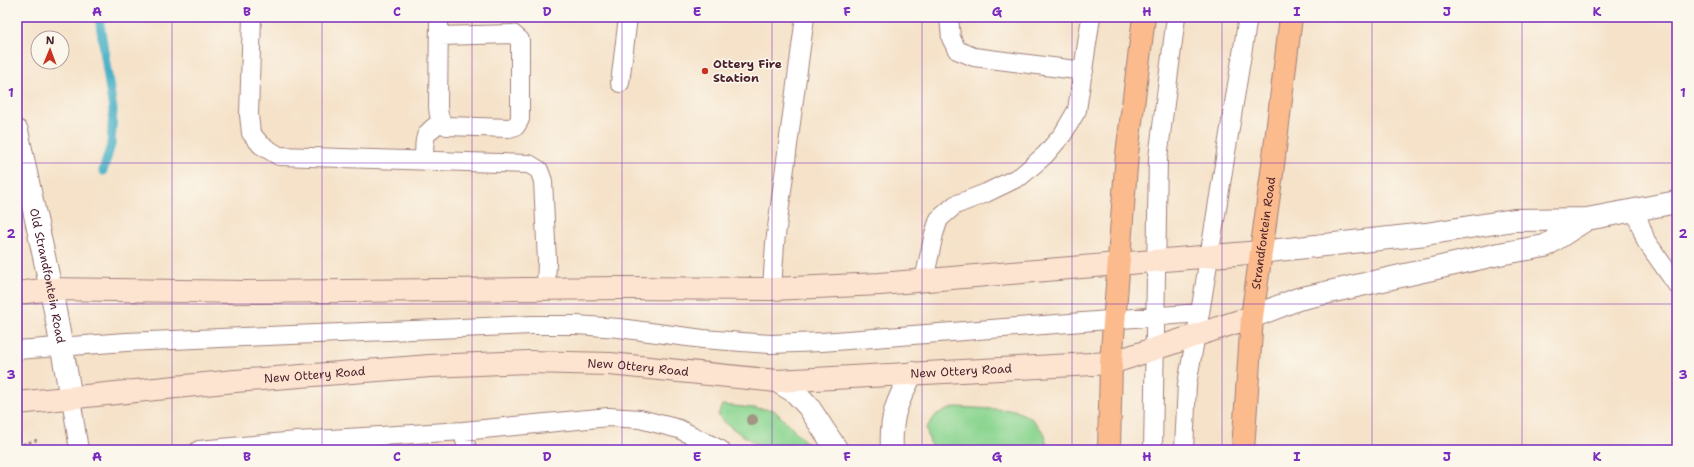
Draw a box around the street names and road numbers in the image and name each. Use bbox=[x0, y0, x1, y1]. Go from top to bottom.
street label: Strandfontein Road bbox=[1248, 175, 1279, 291]
street label: Old Strandfontein Road bbox=[26, 207, 69, 345]
street label: New Ottery Road bbox=[587, 355, 690, 380]
street label: New Ottery Road bbox=[910, 360, 1013, 382]
street label: New Ottery Road bbox=[263, 363, 366, 387]

